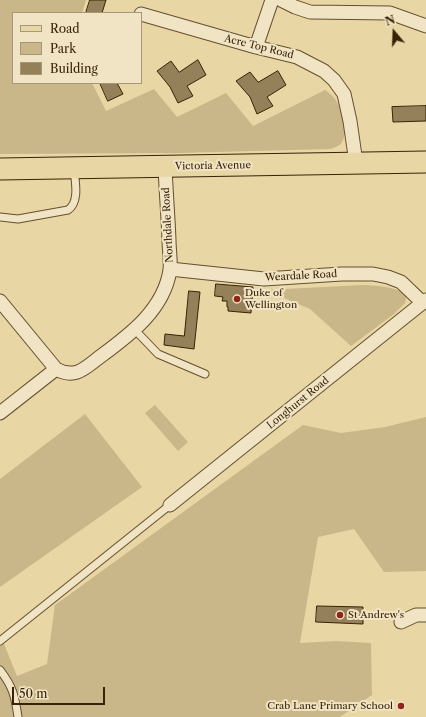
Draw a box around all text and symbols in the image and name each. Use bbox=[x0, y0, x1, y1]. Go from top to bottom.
legend bbox=[12, 12, 142, 84]
north arrow bbox=[374, 12, 414, 52]
text: N bbox=[383, 12, 397, 29]
text: Road bbox=[50, 21, 80, 36]
street label: Acre Top Road bbox=[223, 33, 295, 61]
text: Park bbox=[50, 41, 76, 56]
text: Building bbox=[50, 61, 98, 76]
street label: Victoria Avenue bbox=[175, 159, 251, 173]
street label: Northdale Road bbox=[160, 187, 176, 263]
street label: Weardale Road bbox=[265, 268, 337, 284]
place label: Duke of Wellington bbox=[245, 287, 297, 310]
marker: Duke of Wellington bbox=[232, 294, 242, 304]
street label: Longhurst Road bbox=[265, 374, 331, 432]
place label: St Andrew's bbox=[348, 609, 404, 621]
marker: St Andrew's bbox=[335, 610, 345, 620]
scale bar bbox=[14, 679, 107, 705]
text: 50 m bbox=[19, 686, 48, 701]
place label: Crab Lane Primary School bbox=[267, 700, 393, 712]
marker: Crab Lane Primary School bbox=[396, 701, 406, 711]

